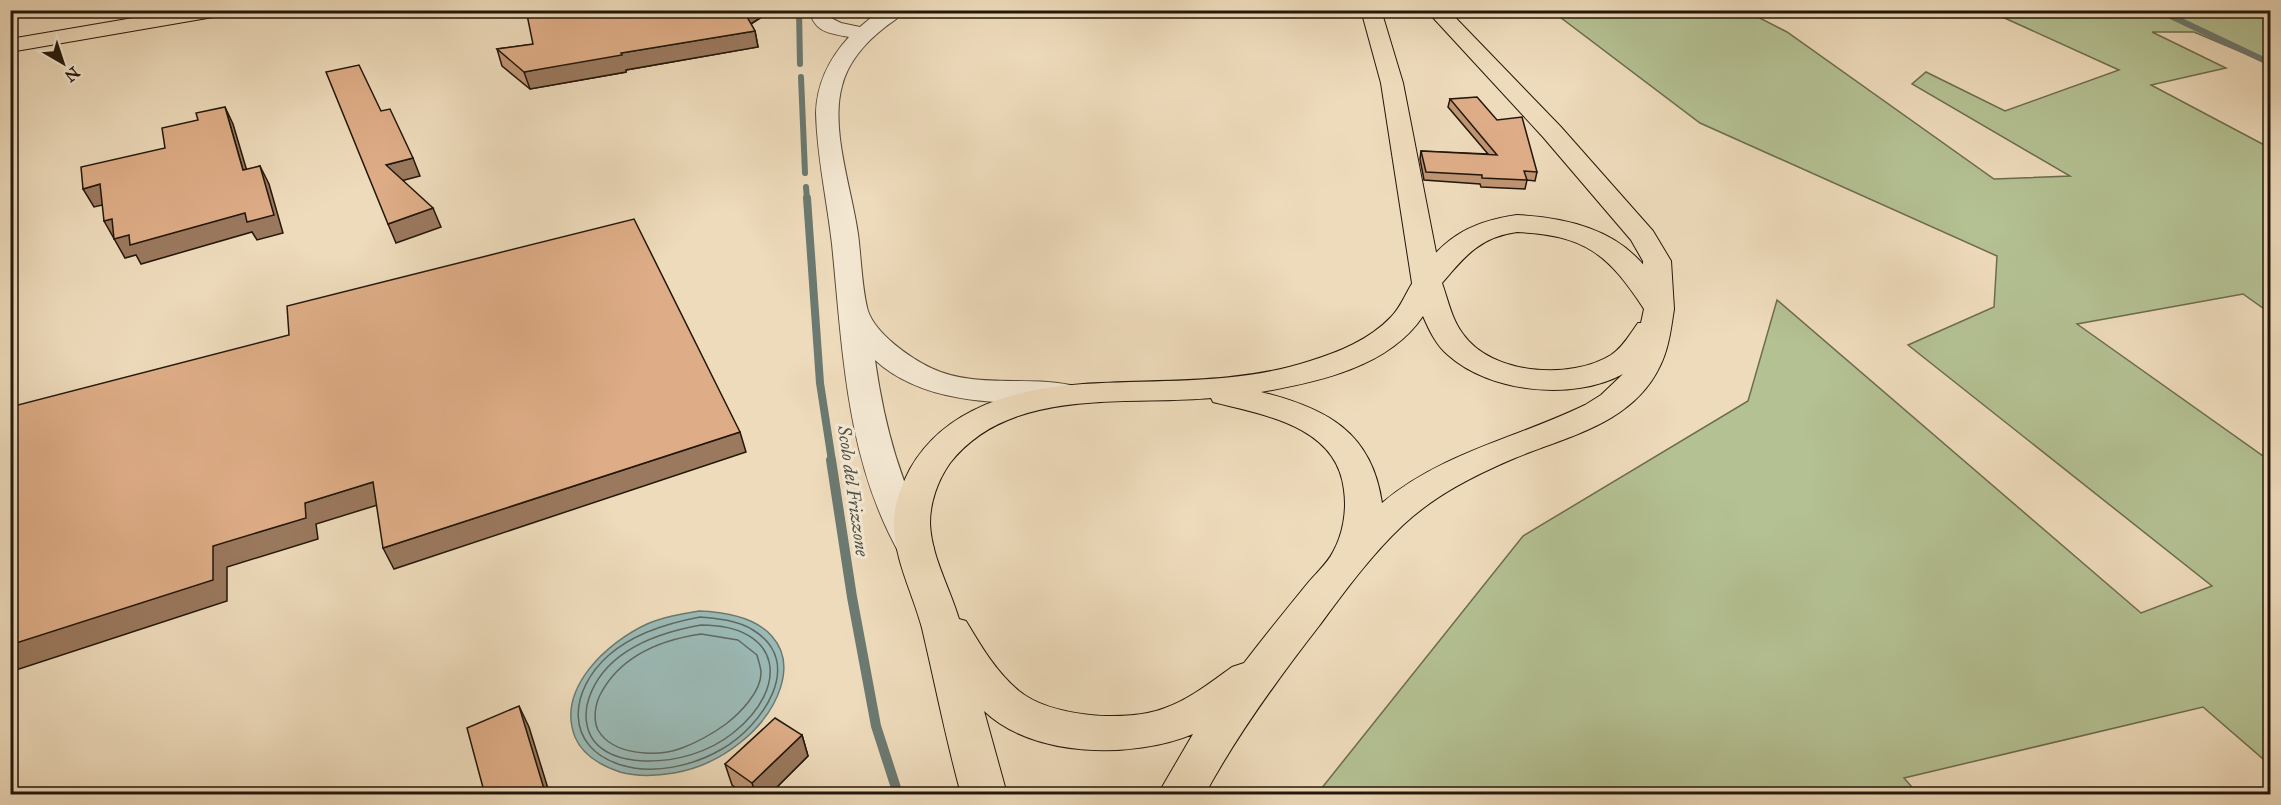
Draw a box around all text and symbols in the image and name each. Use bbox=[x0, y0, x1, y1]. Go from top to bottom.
north arrow bbox=[33, 33, 93, 93]
text: N bbox=[61, 63, 83, 86]
water label: Scolo del Frizzone bbox=[833, 423, 873, 559]

